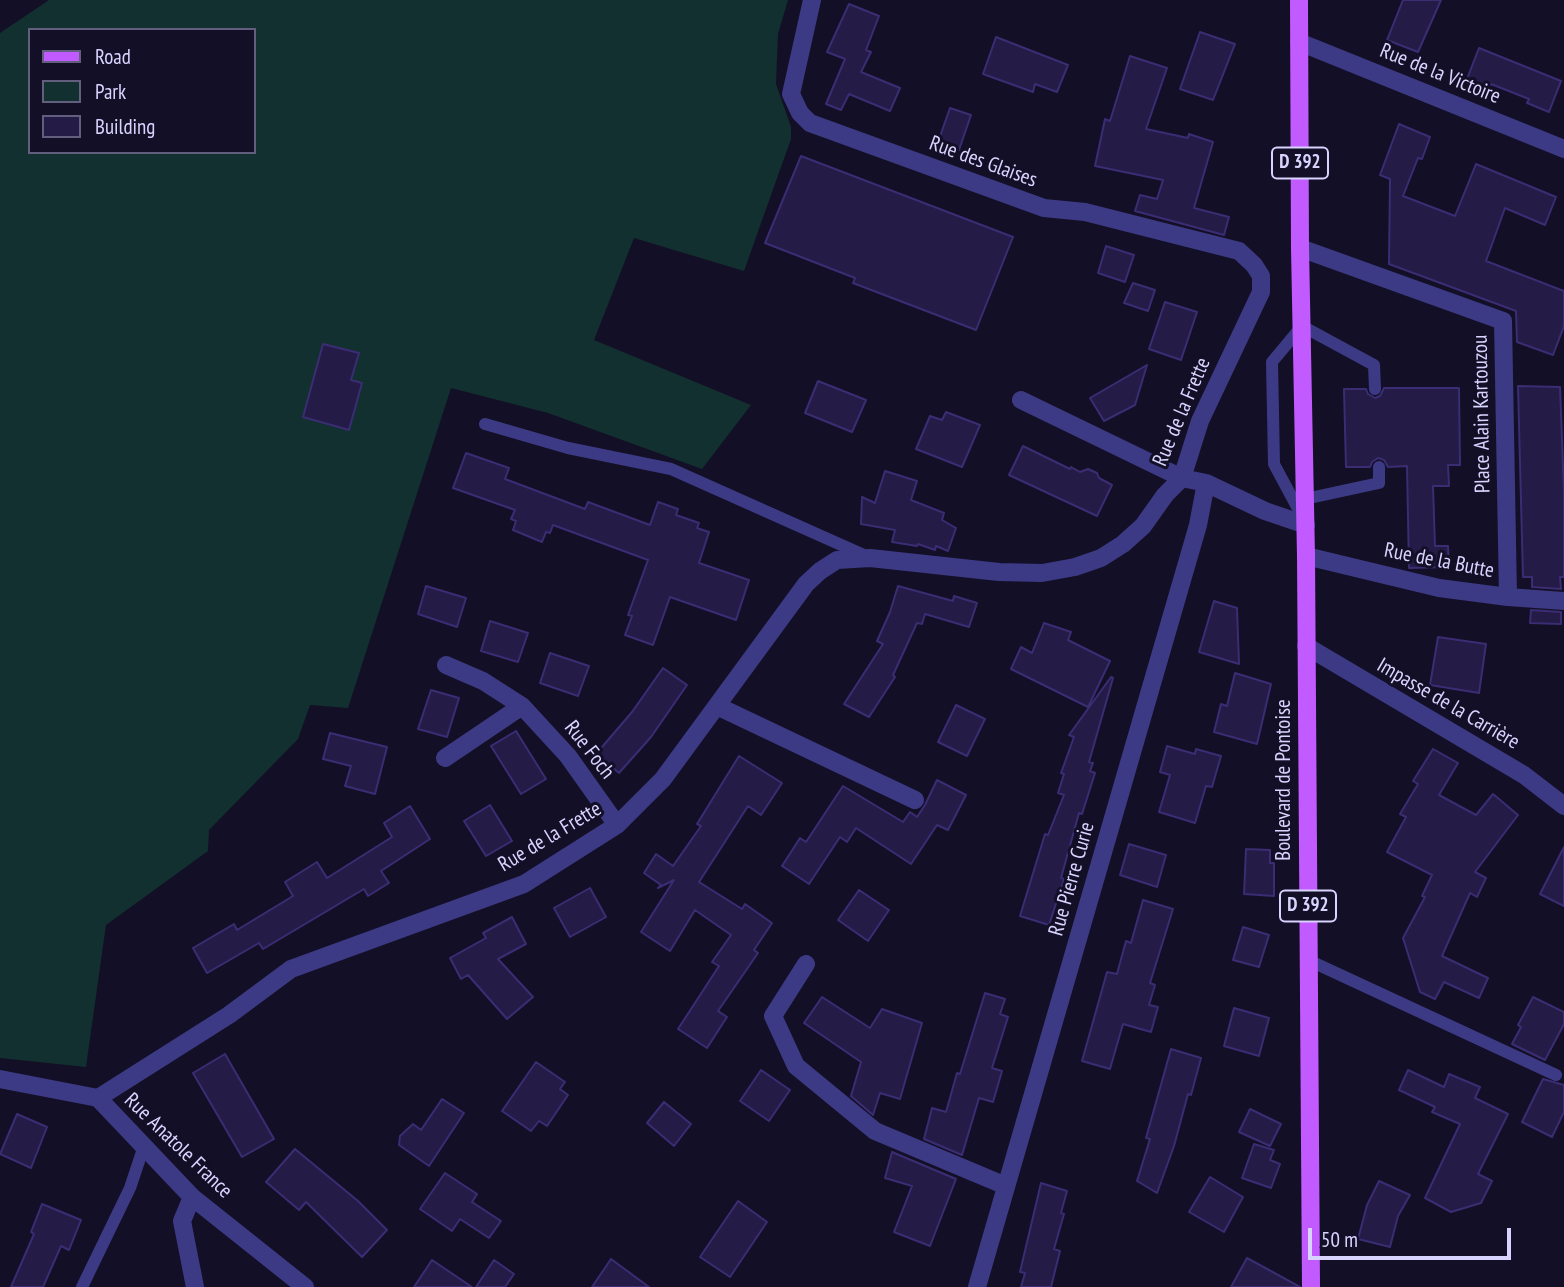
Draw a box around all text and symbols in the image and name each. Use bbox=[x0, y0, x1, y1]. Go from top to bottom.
legend bbox=[28, 28, 256, 154]
street label: Rue de la Victoire bbox=[1376, 38, 1504, 110]
text: Road bbox=[95, 43, 131, 70]
text: Park bbox=[95, 78, 126, 105]
text: Building bbox=[95, 113, 155, 140]
street label: Rue des Glaises bbox=[926, 131, 1040, 193]
road number: D 392 bbox=[1272, 148, 1328, 178]
street label: Place Alain Kartouzou bbox=[1468, 335, 1496, 493]
street label: Rue de la Frette bbox=[1148, 354, 1216, 470]
street label: Rue de la Butte bbox=[1382, 538, 1496, 584]
street label: Impasse de la Carrière bbox=[1372, 653, 1524, 755]
street label: Boulevard de Pontoise bbox=[1271, 699, 1297, 861]
street label: Rue Foch bbox=[559, 716, 619, 784]
street label: Rue de la Frette bbox=[494, 796, 606, 878]
street label: Rue Pierre Curie bbox=[1044, 819, 1100, 939]
road number: D 392 bbox=[1280, 890, 1336, 922]
street label: Rue Anatole France bbox=[119, 1088, 237, 1204]
scale bar bbox=[1312, 1214, 1515, 1258]
text: 50 m bbox=[1321, 1226, 1358, 1253]

